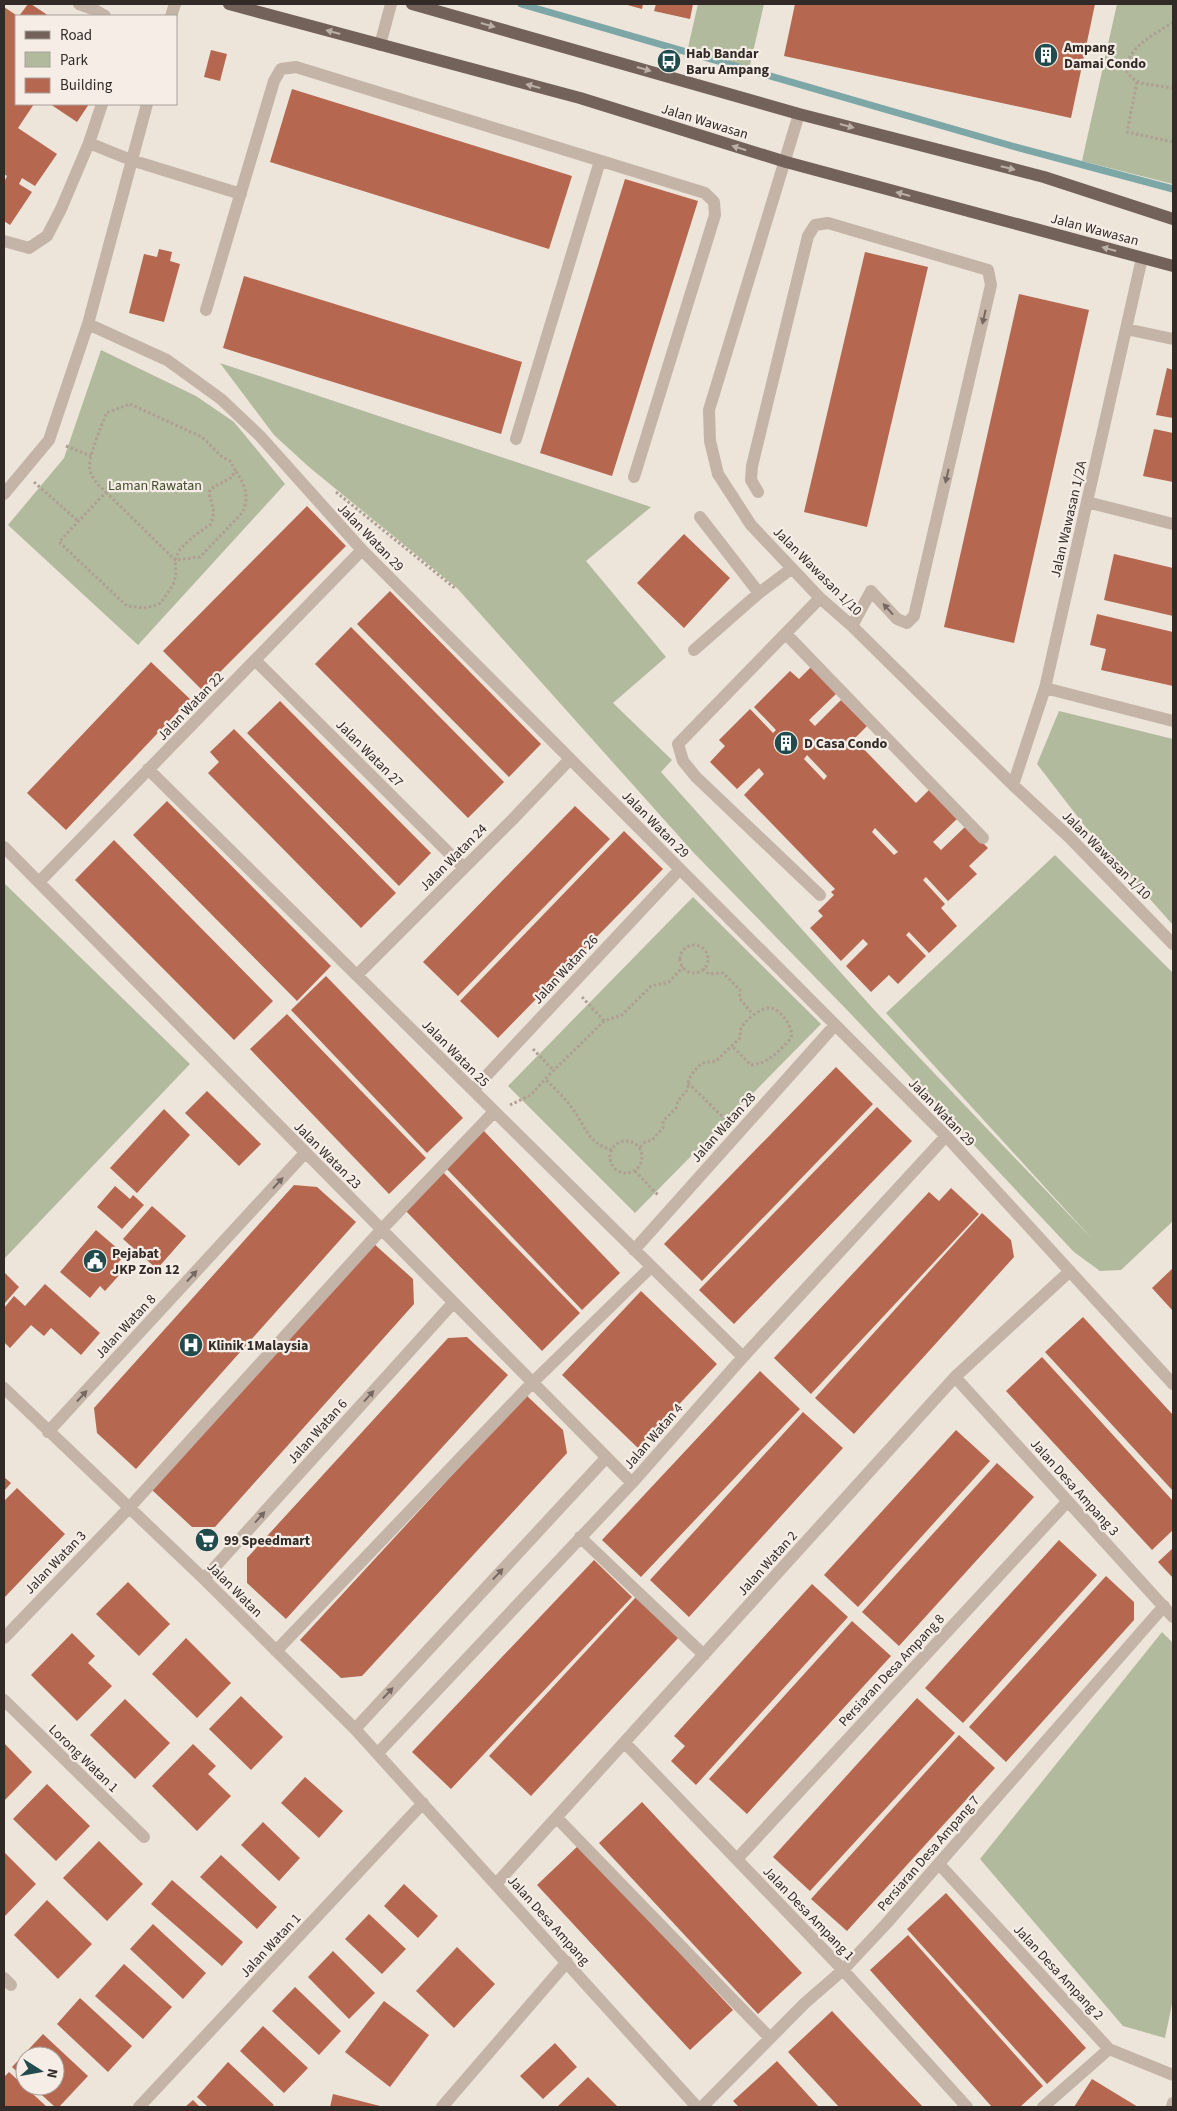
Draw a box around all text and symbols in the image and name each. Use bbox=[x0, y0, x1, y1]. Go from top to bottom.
legend bbox=[15, 15, 178, 105]
one-way arrow bbox=[480, 21, 495, 29]
text: Road bbox=[60, 25, 92, 46]
one-way arrow bbox=[326, 28, 341, 36]
place label: Ampang Damai Condo bbox=[1063, 38, 1146, 74]
building icon: Ampang Damai Condo bbox=[1033, 42, 1059, 68]
place label: Hab Bandar Baru Ampang bbox=[686, 44, 769, 80]
bus stop icon: Hab Bandar Baru Ampang bbox=[656, 48, 682, 74]
text: Park bbox=[60, 50, 89, 71]
one-way arrow bbox=[637, 66, 652, 74]
text: Building bbox=[60, 75, 113, 96]
one-way arrow bbox=[526, 81, 541, 89]
street label: Jalan Wawasan bbox=[659, 99, 751, 145]
one-way arrow bbox=[839, 122, 854, 130]
one-way arrow bbox=[732, 143, 747, 151]
one-way arrow bbox=[1000, 164, 1015, 172]
one-way arrow bbox=[896, 189, 911, 197]
street label: Jalan Wawasan bbox=[1049, 209, 1141, 251]
one-way arrow bbox=[1102, 244, 1117, 252]
one-way arrow bbox=[980, 310, 988, 325]
street label: Jalan Wawasan 1/2A bbox=[1046, 458, 1092, 580]
one-way arrow bbox=[943, 468, 951, 483]
park label: Laman Rawatan bbox=[108, 476, 202, 496]
street label: Jalan Watan 29 bbox=[332, 499, 408, 576]
street label: Jalan Wawasan 1/10 bbox=[768, 523, 866, 621]
one-way arrow bbox=[882, 602, 893, 615]
street label: Jalan Watan 22 bbox=[153, 668, 229, 745]
street label: Jalan Watan 27 bbox=[331, 715, 408, 792]
building icon: D Casa Condo bbox=[773, 730, 799, 756]
place label: D Casa Condo bbox=[804, 734, 888, 754]
street label: Jalan Watan 29 bbox=[617, 786, 694, 863]
street label: Jalan Wawasan 1/10 bbox=[1057, 807, 1155, 905]
street label: Jalan Watan 24 bbox=[415, 819, 492, 896]
street label: Jalan Watan 26 bbox=[528, 931, 603, 1009]
street label: Jalan Watan 25 bbox=[417, 1015, 494, 1092]
street label: Jalan Watan 29 bbox=[903, 1074, 979, 1151]
street label: Jalan Watan 28 bbox=[687, 1088, 761, 1167]
street label: Jalan Watan 23 bbox=[289, 1117, 366, 1194]
one-way arrow bbox=[272, 1177, 284, 1189]
place label: Pejabat JKP Zon 12 bbox=[112, 1244, 180, 1280]
public building icon: Pejabat JKP Zon 12 bbox=[82, 1248, 108, 1274]
one-way arrow bbox=[186, 1271, 198, 1283]
street label: Jalan Watan 8 bbox=[91, 1290, 161, 1363]
hospital icon: Klinik 1Malaysia bbox=[178, 1332, 204, 1358]
place label: Klinik 1Malaysia bbox=[208, 1336, 308, 1356]
one-way arrow bbox=[76, 1389, 87, 1402]
one-way arrow bbox=[363, 1391, 375, 1403]
street label: Jalan Watan 6 bbox=[283, 1395, 352, 1469]
street label: Jalan Watan 4 bbox=[620, 1399, 688, 1474]
street label: Jalan Desa Ampang 3 bbox=[1025, 1435, 1123, 1541]
one-way arrow bbox=[254, 1511, 266, 1523]
street label: Jalan Watan 3 bbox=[20, 1526, 91, 1599]
supermarket icon: 99 Speedmart bbox=[194, 1527, 220, 1553]
street label: Jalan Watan 2 bbox=[733, 1527, 802, 1601]
place label: 99 Speedmart bbox=[224, 1531, 311, 1551]
street label: Jalan Watan bbox=[202, 1557, 267, 1622]
one-way arrow bbox=[492, 1568, 504, 1580]
street label: Persiaran Desa Ampang 8 bbox=[834, 1610, 949, 1731]
one-way arrow bbox=[382, 1687, 394, 1699]
street label: Lorong Watan 1 bbox=[44, 1720, 123, 1797]
street label: Persiaran Desa Ampang 7 bbox=[873, 1791, 985, 1916]
street label: Jalan Desa Ampang 1 bbox=[758, 1862, 859, 1965]
street label: Jalan Desa Ampang bbox=[502, 1871, 594, 1970]
street label: Jalan Watan 1 bbox=[236, 1909, 306, 1982]
street label: Jalan Desa Ampang 2 bbox=[1009, 1920, 1108, 2025]
north arrow bbox=[15, 2046, 65, 2096]
text: N bbox=[41, 2067, 62, 2080]

